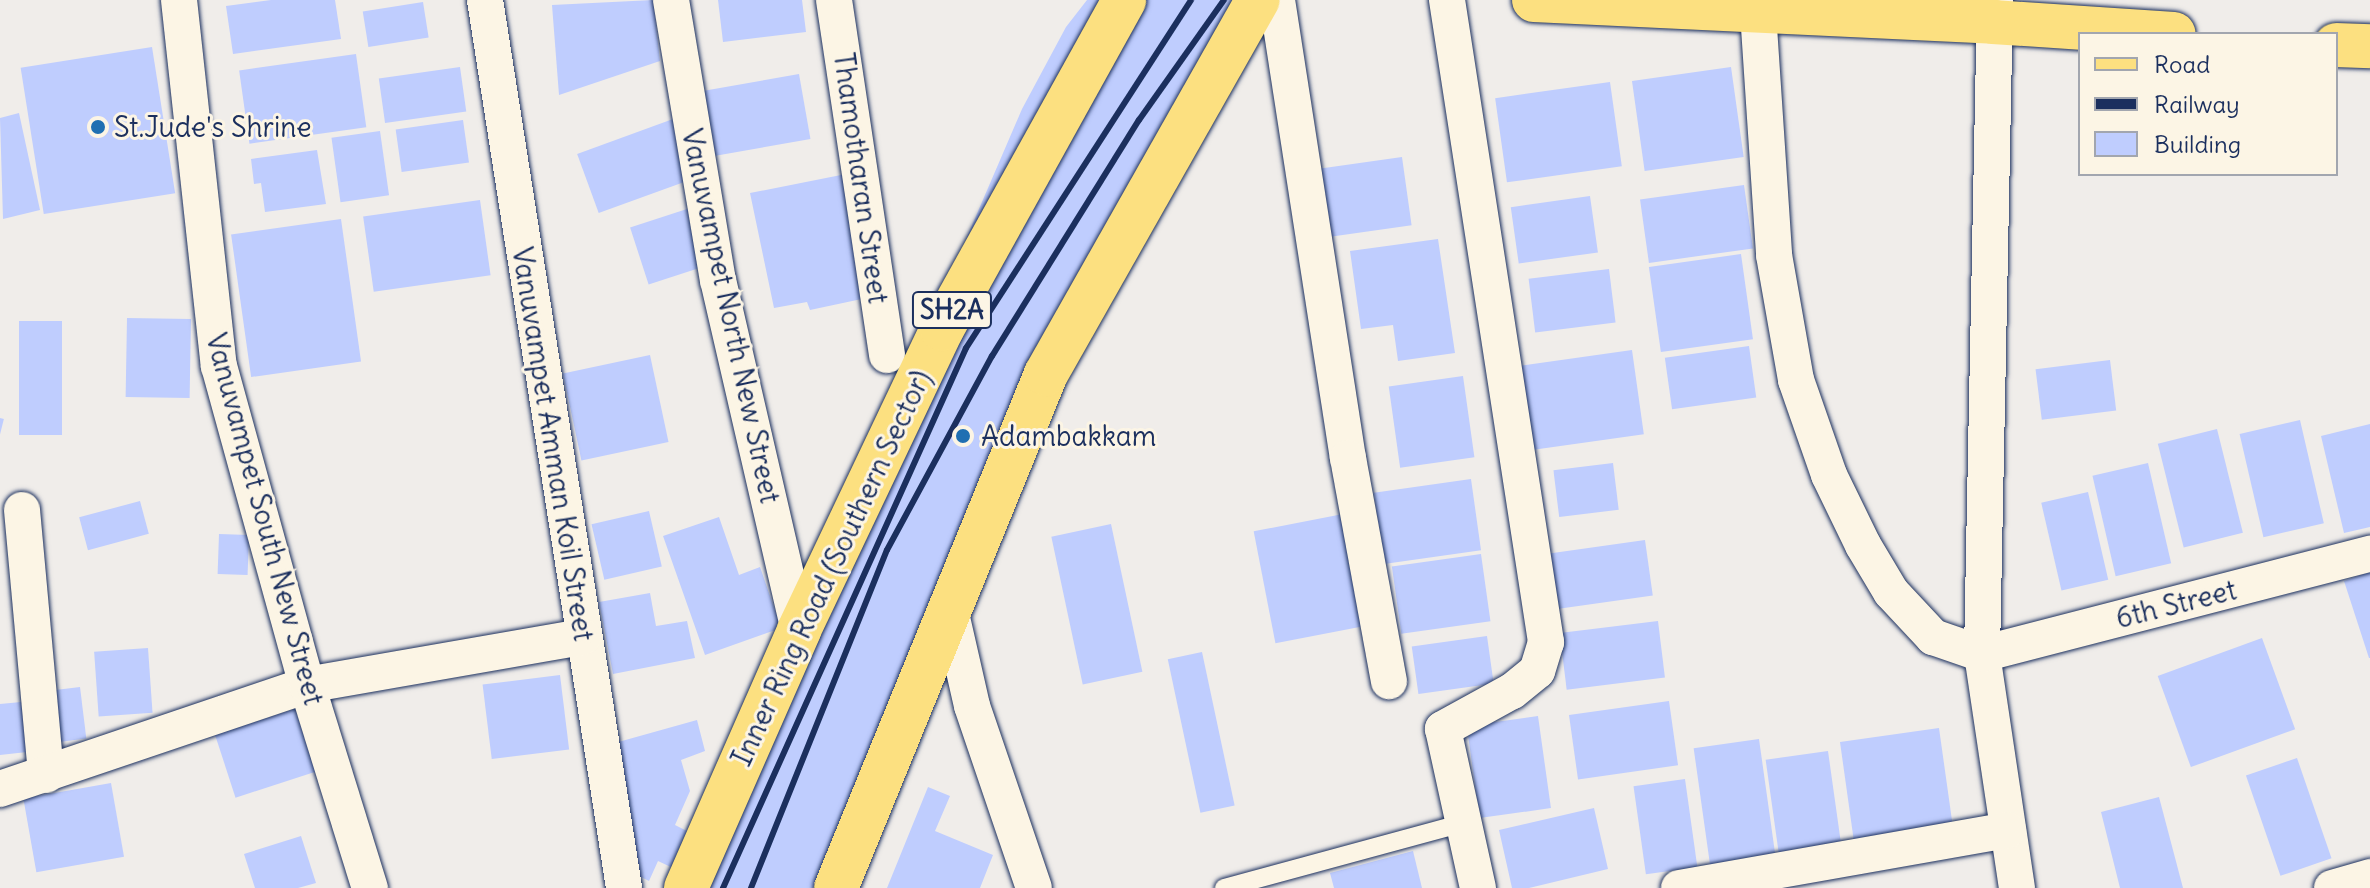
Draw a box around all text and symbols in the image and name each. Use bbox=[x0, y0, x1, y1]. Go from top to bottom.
legend bbox=[2078, 32, 2338, 176]
text: Road bbox=[2154, 49, 2210, 79]
street label: Thamotharan Street bbox=[827, 50, 895, 306]
text: Railway bbox=[2154, 89, 2240, 119]
place label: St.Jude's Shrine bbox=[114, 110, 312, 144]
marker: St.Jude's Shrine bbox=[89, 118, 107, 136]
street label: Vanuvampet North New Street bbox=[675, 126, 787, 506]
text: Building bbox=[2154, 129, 2241, 159]
street label: Vanuvampet Amman Koil Street bbox=[505, 245, 601, 643]
road number: SH2A bbox=[910, 288, 994, 332]
street label: Vanuvampet South New Street bbox=[199, 329, 331, 709]
street label: Inner Ring Road (Southern Sector) bbox=[724, 365, 938, 771]
place label: Adambakkam bbox=[981, 419, 1156, 453]
marker: Adambakkam bbox=[952, 425, 974, 447]
street label: 6th Street bbox=[2112, 573, 2240, 635]

